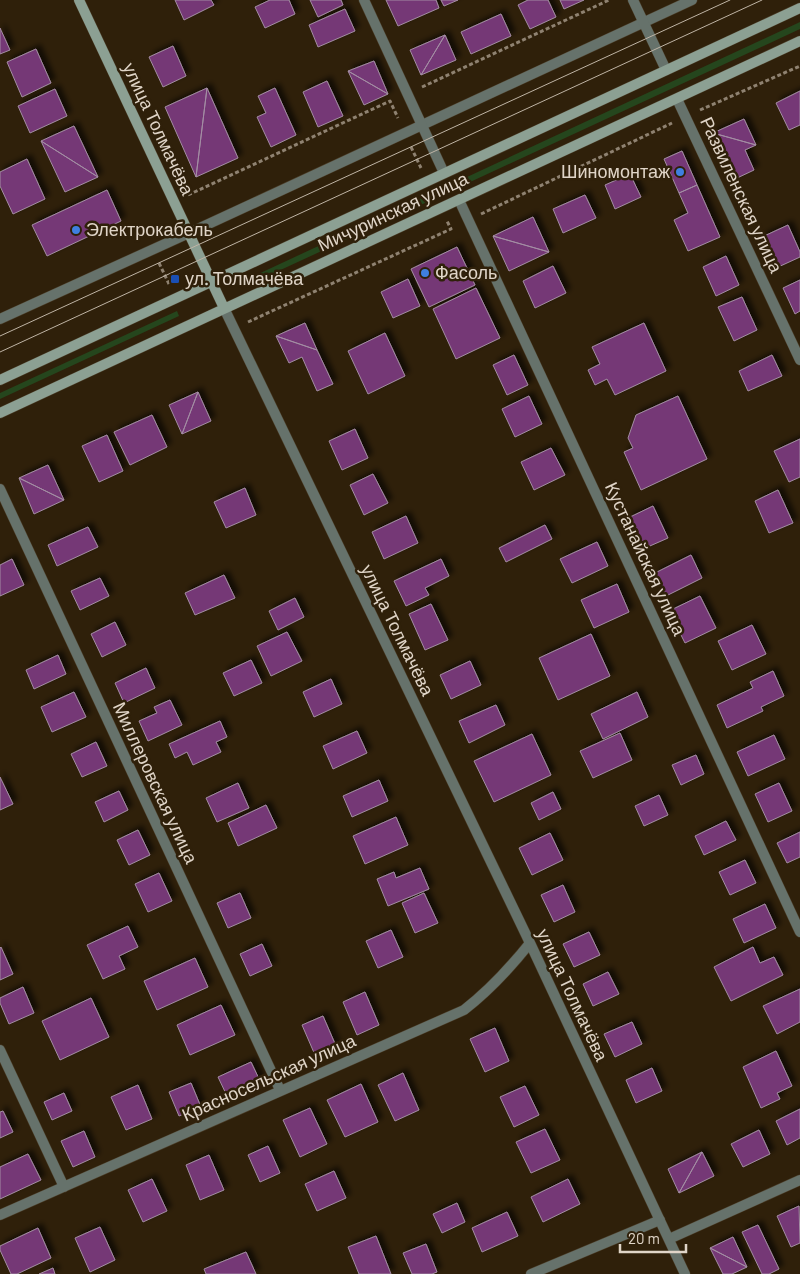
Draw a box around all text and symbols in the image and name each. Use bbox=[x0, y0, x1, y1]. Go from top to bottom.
street label: улица Толмачёва bbox=[119, 59, 200, 199]
street label: Развиленская улица bbox=[696, 113, 788, 277]
place label: Шиномонтаж bbox=[561, 160, 670, 182]
street label: Мичуринская улица bbox=[314, 166, 472, 256]
marker: Шиномонтаж bbox=[674, 166, 686, 178]
place label: Электрокабель bbox=[86, 218, 213, 240]
marker: Электрокабель bbox=[70, 224, 82, 236]
place label: Фасоль bbox=[435, 261, 497, 283]
place label: ул. Толмачёва bbox=[185, 267, 304, 289]
marker: Фасоль bbox=[419, 267, 431, 279]
marker: ул. Толмачёва bbox=[169, 273, 181, 285]
street label: Кустанайская улица bbox=[601, 478, 691, 640]
street label: улица Толмачёва bbox=[357, 560, 440, 700]
street label: Миллеровская улица bbox=[109, 698, 203, 868]
street label: улица Толмачёва bbox=[533, 925, 614, 1065]
street label: Красносельская улица bbox=[178, 1028, 360, 1125]
scale bar bbox=[620, 1222, 686, 1254]
text: 20 m bbox=[628, 1229, 660, 1247]

